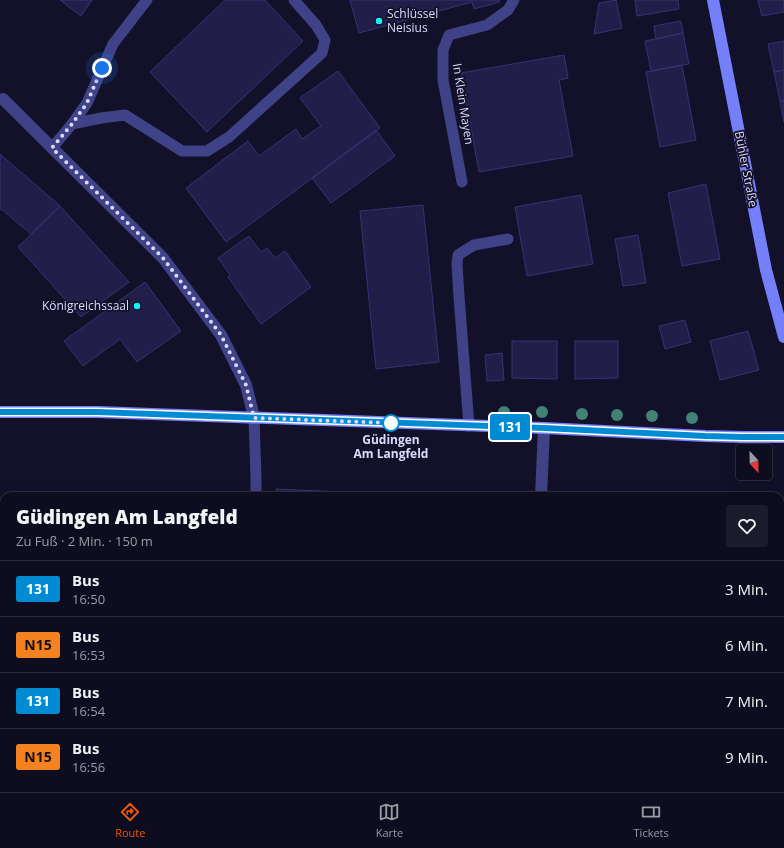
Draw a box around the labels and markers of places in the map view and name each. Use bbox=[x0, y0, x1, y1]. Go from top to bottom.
place label: Schlüssel Neisius bbox=[387, 5, 438, 36]
marker: Schlüssel Neisius bbox=[374, 16, 384, 26]
place label: Königreichssaal bbox=[42, 297, 129, 314]
marker: Königreichssaal bbox=[132, 301, 142, 311]
marker: Güdingen Am Langfeld bbox=[382, 414, 400, 432]
place label: Güdingen Am Langfeld bbox=[354, 431, 428, 462]

